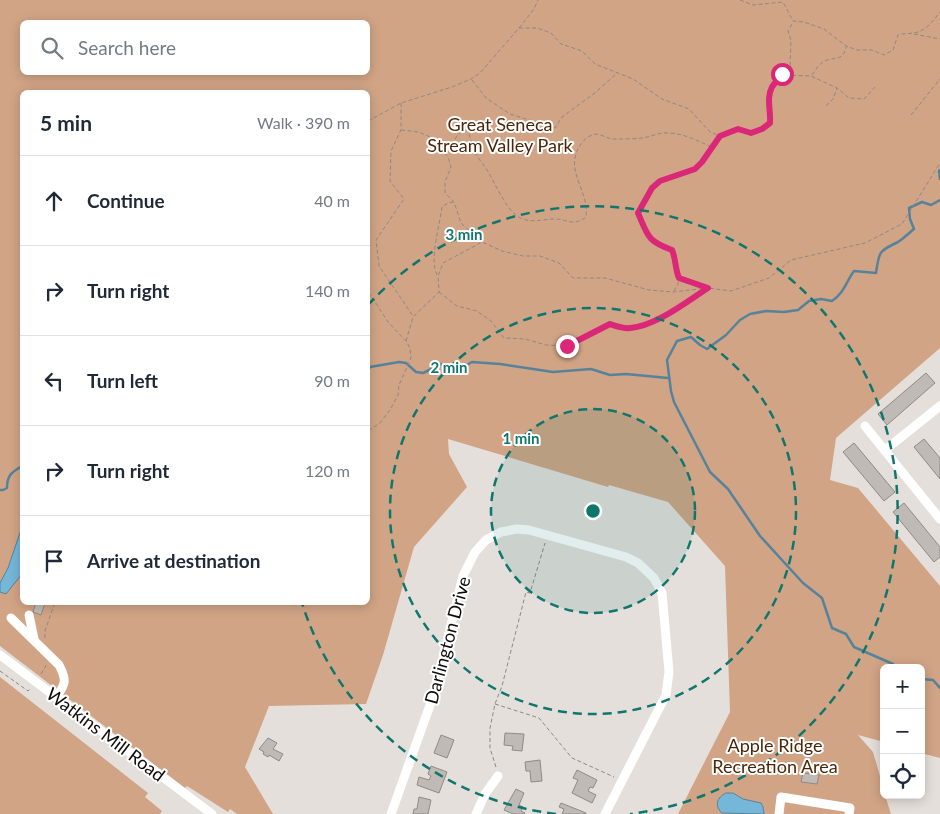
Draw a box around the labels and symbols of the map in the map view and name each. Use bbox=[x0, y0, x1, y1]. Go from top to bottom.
route start bbox=[771, 63, 794, 86]
park label: Great Seneca Stream Valley Park bbox=[427, 113, 574, 156]
text: 3 min bbox=[445, 225, 483, 243]
route end bbox=[556, 335, 579, 358]
text: 2 min bbox=[430, 358, 468, 376]
text: 1 min bbox=[502, 429, 540, 447]
centre of rings bbox=[584, 502, 602, 520]
street label: Darlington Drive bbox=[419, 574, 475, 706]
street label: Watkins Mill Road bbox=[42, 682, 170, 786]
park label: Apple Ridge Recreation Area bbox=[712, 734, 838, 777]

